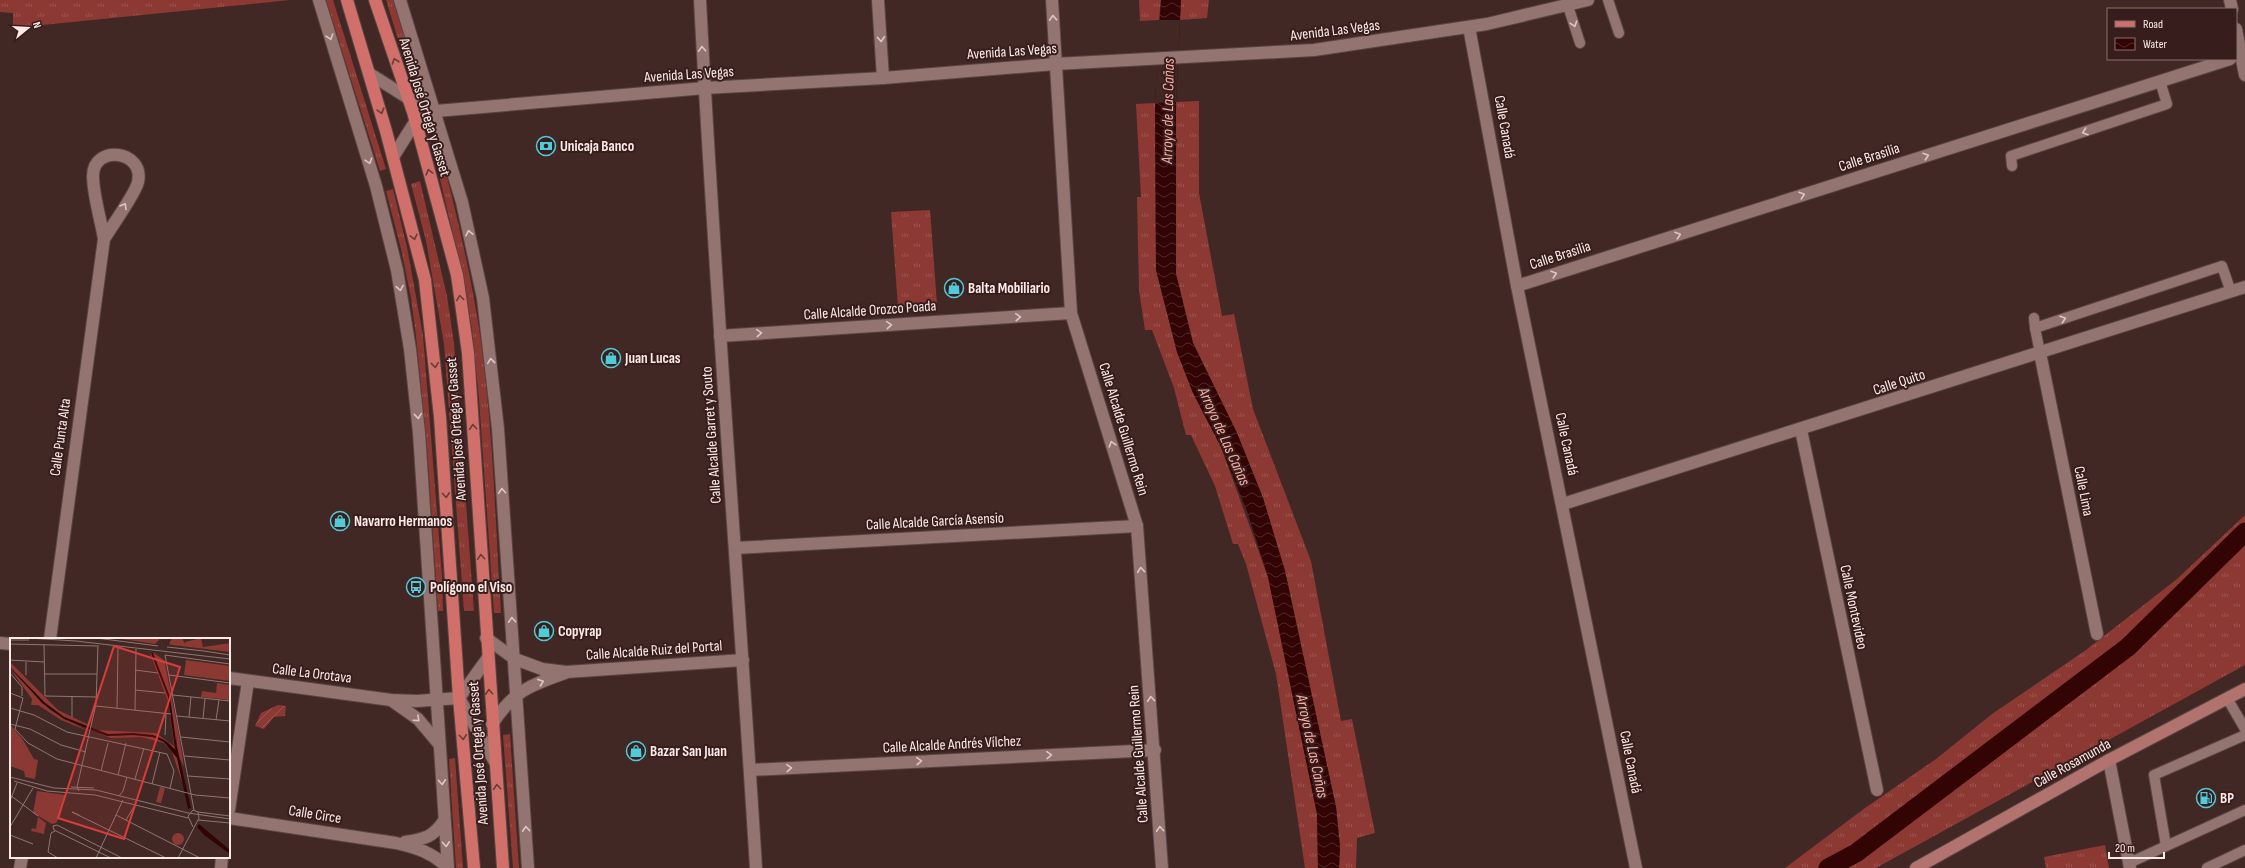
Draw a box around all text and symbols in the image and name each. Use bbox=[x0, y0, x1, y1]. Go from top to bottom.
north arrow bbox=[8, 8, 48, 48]
legend bbox=[2107, 8, 2237, 60]
one-way arrow bbox=[1049, 15, 1057, 21]
street label: Avenida Las Vegas bbox=[1288, 16, 1381, 46]
text: Road bbox=[2143, 17, 2163, 32]
text: N bbox=[30, 20, 44, 30]
one-way arrow bbox=[1569, 21, 1578, 28]
one-way arrow bbox=[325, 34, 334, 41]
street label: Avenida José Ortega y Gasset bbox=[394, 35, 455, 179]
one-way arrow bbox=[876, 36, 885, 42]
text: Water bbox=[2143, 37, 2167, 52]
street label: Avenida Las Vegas bbox=[966, 39, 1058, 64]
one-way arrow bbox=[698, 46, 707, 52]
one-way arrow bbox=[392, 57, 400, 64]
water label: Arroyo de Las Cañas bbox=[1158, 58, 1179, 165]
street label: Avenida Las Vegas bbox=[643, 62, 735, 87]
street label: Calle Canadá bbox=[1490, 94, 1519, 160]
one-way arrow bbox=[376, 108, 385, 115]
one-way arrow bbox=[2081, 127, 2088, 135]
bank icon: Unicaja Banco bbox=[535, 135, 557, 157]
place label: Unicaja Banco bbox=[560, 137, 634, 156]
street label: Calle Brasilia bbox=[1836, 139, 1902, 176]
one-way arrow bbox=[1922, 152, 1929, 161]
one-way arrow bbox=[364, 158, 373, 165]
one-way arrow bbox=[425, 169, 434, 176]
one-way arrow bbox=[1798, 191, 1805, 200]
one-way arrow bbox=[120, 203, 127, 210]
one-way arrow bbox=[466, 230, 474, 236]
one-way arrow bbox=[1675, 231, 1682, 240]
one-way arrow bbox=[409, 233, 418, 240]
street label: Calle Brasilia bbox=[1527, 237, 1593, 274]
one-way arrow bbox=[1551, 270, 1558, 279]
shop icon: Balta Mobiliario bbox=[943, 277, 965, 299]
place label: Balta Mobiliario bbox=[968, 279, 1050, 298]
one-way arrow bbox=[395, 284, 404, 291]
one-way arrow bbox=[456, 295, 465, 301]
street label: Calle Alcalde Orozco Poada bbox=[803, 296, 937, 325]
one-way arrow bbox=[1015, 312, 1021, 321]
one-way arrow bbox=[2059, 315, 2066, 324]
one-way arrow bbox=[886, 321, 892, 329]
one-way arrow bbox=[756, 329, 762, 338]
shop icon: Juan Lucas bbox=[600, 347, 622, 369]
place label: Juan Lucas bbox=[624, 349, 681, 368]
street label: Avenida José Ortega y Gasset bbox=[442, 356, 471, 502]
one-way arrow bbox=[486, 358, 495, 364]
street label: Calle Alcalde Guillermo Rein bbox=[1094, 360, 1153, 498]
one-way arrow bbox=[430, 362, 439, 368]
street label: Calle Quito bbox=[1871, 365, 1928, 400]
street label: Calle Alcalde Garret y Souto bbox=[697, 366, 726, 504]
water label: Arroyo de Las Cañas bbox=[1193, 384, 1254, 489]
street label: Calle Punta Alta bbox=[46, 397, 75, 477]
street label: Calle Canadá bbox=[1551, 411, 1582, 478]
one-way arrow bbox=[413, 413, 422, 419]
one-way arrow bbox=[468, 424, 477, 430]
one-way arrow bbox=[1108, 441, 1117, 448]
street label: Calle Lima bbox=[2069, 464, 2098, 518]
one-way arrow bbox=[498, 488, 507, 494]
one-way arrow bbox=[442, 492, 451, 498]
street label: Calle Alcalde García Asensio bbox=[866, 508, 1004, 535]
shop icon: Navarro Hermanos bbox=[329, 510, 351, 532]
place label: Navarro Hermanos bbox=[354, 512, 453, 531]
one-way arrow bbox=[476, 554, 485, 560]
street label: Calle Montevideo bbox=[1835, 563, 1872, 651]
one-way arrow bbox=[1136, 567, 1145, 573]
bus stop icon: Polígono el Viso bbox=[405, 576, 427, 598]
place label: Polígono el Viso bbox=[430, 578, 512, 597]
one-way arrow bbox=[507, 617, 516, 623]
shop icon: Copyrap bbox=[533, 620, 555, 642]
place label: Copyrap bbox=[558, 622, 602, 641]
street label: Calle Alcalde Ruiz del Portal bbox=[585, 636, 723, 665]
inset map bbox=[10, 638, 230, 858]
street label: Calle La Orotava bbox=[271, 659, 353, 688]
one-way arrow bbox=[537, 678, 544, 686]
street label: Avenida José Ortega y Gasset bbox=[464, 680, 493, 826]
street label: Calle Alcalde Guillermo Rein bbox=[1124, 684, 1153, 823]
one-way arrow bbox=[485, 689, 494, 695]
water label: Arroyo de Las Cañas bbox=[1291, 692, 1332, 800]
one-way arrow bbox=[1146, 696, 1155, 702]
one-way arrow bbox=[413, 715, 420, 722]
street label: Calle Canadá bbox=[1615, 729, 1646, 795]
street label: Calle Alcalde Andrés Vílchez bbox=[882, 731, 1022, 758]
one-way arrow bbox=[458, 734, 467, 740]
street label: Calle Rosamunda bbox=[2030, 734, 2114, 792]
shop icon: Bazar San Juan bbox=[625, 740, 647, 762]
place label: Bazar San Juan bbox=[650, 742, 727, 761]
one-way arrow bbox=[1046, 751, 1052, 759]
one-way arrow bbox=[916, 757, 922, 766]
one-way arrow bbox=[786, 763, 792, 772]
one-way arrow bbox=[437, 779, 446, 785]
one-way arrow bbox=[492, 784, 501, 790]
fuel station icon: BP bbox=[2195, 787, 2217, 809]
place label: BP bbox=[2220, 789, 2234, 808]
street label: Calle Circe bbox=[287, 801, 343, 828]
one-way arrow bbox=[521, 826, 530, 832]
one-way arrow bbox=[1155, 826, 1164, 832]
scale bar bbox=[2109, 834, 2164, 860]
one-way arrow bbox=[441, 841, 450, 847]
text: 20 m bbox=[2115, 841, 2135, 856]

